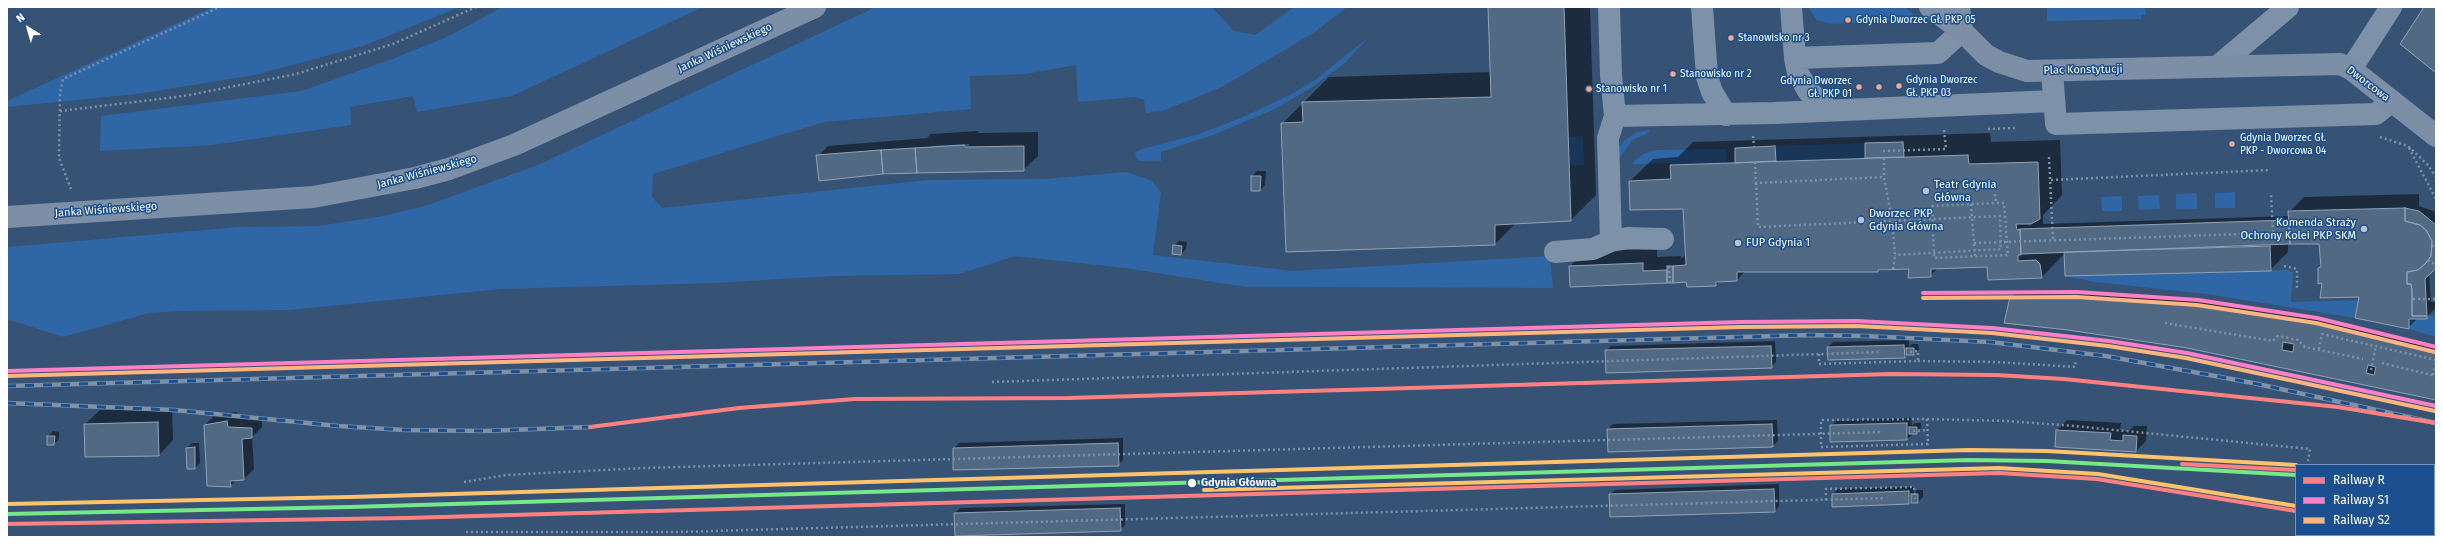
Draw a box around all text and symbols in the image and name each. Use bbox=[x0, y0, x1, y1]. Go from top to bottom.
north arrow bbox=[8, 8, 48, 48]
text: N bbox=[14, 11, 27, 25]
place label: Gdynia Dworzec Gł. PKP 05 bbox=[1856, 14, 1976, 26]
marker: Gdynia Dworzec Gł. PKP 05 bbox=[1843, 15, 1853, 25]
street label: Janka Wiśniewskiego bbox=[676, 20, 774, 76]
place label: Stanowisko nr 3 bbox=[1738, 32, 1810, 44]
marker: Stanowisko nr 3 bbox=[1726, 33, 1736, 43]
street label: Plac Konstytucji bbox=[2043, 63, 2123, 77]
street label: Dworcowa bbox=[2344, 64, 2392, 104]
place label: Stanowisko nr 2 bbox=[1680, 68, 1752, 80]
marker: Stanowisko nr 2 bbox=[1668, 69, 1678, 79]
place label: Gdynia Dworzec Gł. PKP 03 bbox=[1906, 74, 1978, 98]
place label: Gdynia Dworzec Gł. PKP 01 bbox=[1780, 75, 1852, 98]
marker: Gdynia Dworzec Gł. PKP 03 bbox=[1894, 81, 1904, 91]
marker: Gdynia Dworzec Gł. PKP 01 bbox=[1854, 82, 1864, 92]
unlabelled marker bbox=[1874, 82, 1884, 92]
place label: Stanowisko nr 1 bbox=[1596, 83, 1667, 95]
marker: Stanowisko nr 1 bbox=[1584, 84, 1594, 94]
place label: Gdynia Dworzec Gł. PKP - Dworcowa 04 bbox=[2240, 132, 2326, 156]
marker: Gdynia Dworzec Gł. PKP - Dworcowa 04 bbox=[2227, 139, 2237, 149]
street label: Janka Wiśniewskiego bbox=[376, 152, 478, 192]
place label: Teatr Gdynia Główna bbox=[1934, 178, 1997, 204]
marker: Teatr Gdynia Główna bbox=[1921, 186, 1931, 196]
street label: Janka Wiśniewskiego bbox=[54, 200, 158, 220]
place label: Dworzec PKP Gdynia Główna bbox=[1869, 207, 1943, 233]
marker: Dworzec PKP Gdynia Główna bbox=[1856, 215, 1866, 225]
place label: Komenda Straży Ochrony Kolei PKP SKM bbox=[2241, 216, 2356, 242]
marker: Komenda Straży Ochrony Kolei PKP SKM bbox=[2359, 224, 2369, 234]
place label: FUP Gdynia 1 bbox=[1746, 236, 1810, 250]
marker: FUP Gdynia 1 bbox=[1733, 238, 1743, 248]
legend bbox=[2295, 464, 2435, 536]
text: Railway R bbox=[2333, 473, 2385, 487]
place label: Gdynia Główna bbox=[1201, 476, 1276, 490]
marker: Gdynia Główna bbox=[1186, 477, 1198, 489]
text: Railway S1 bbox=[2333, 493, 2389, 507]
text: Railway S2 bbox=[2333, 513, 2390, 527]

